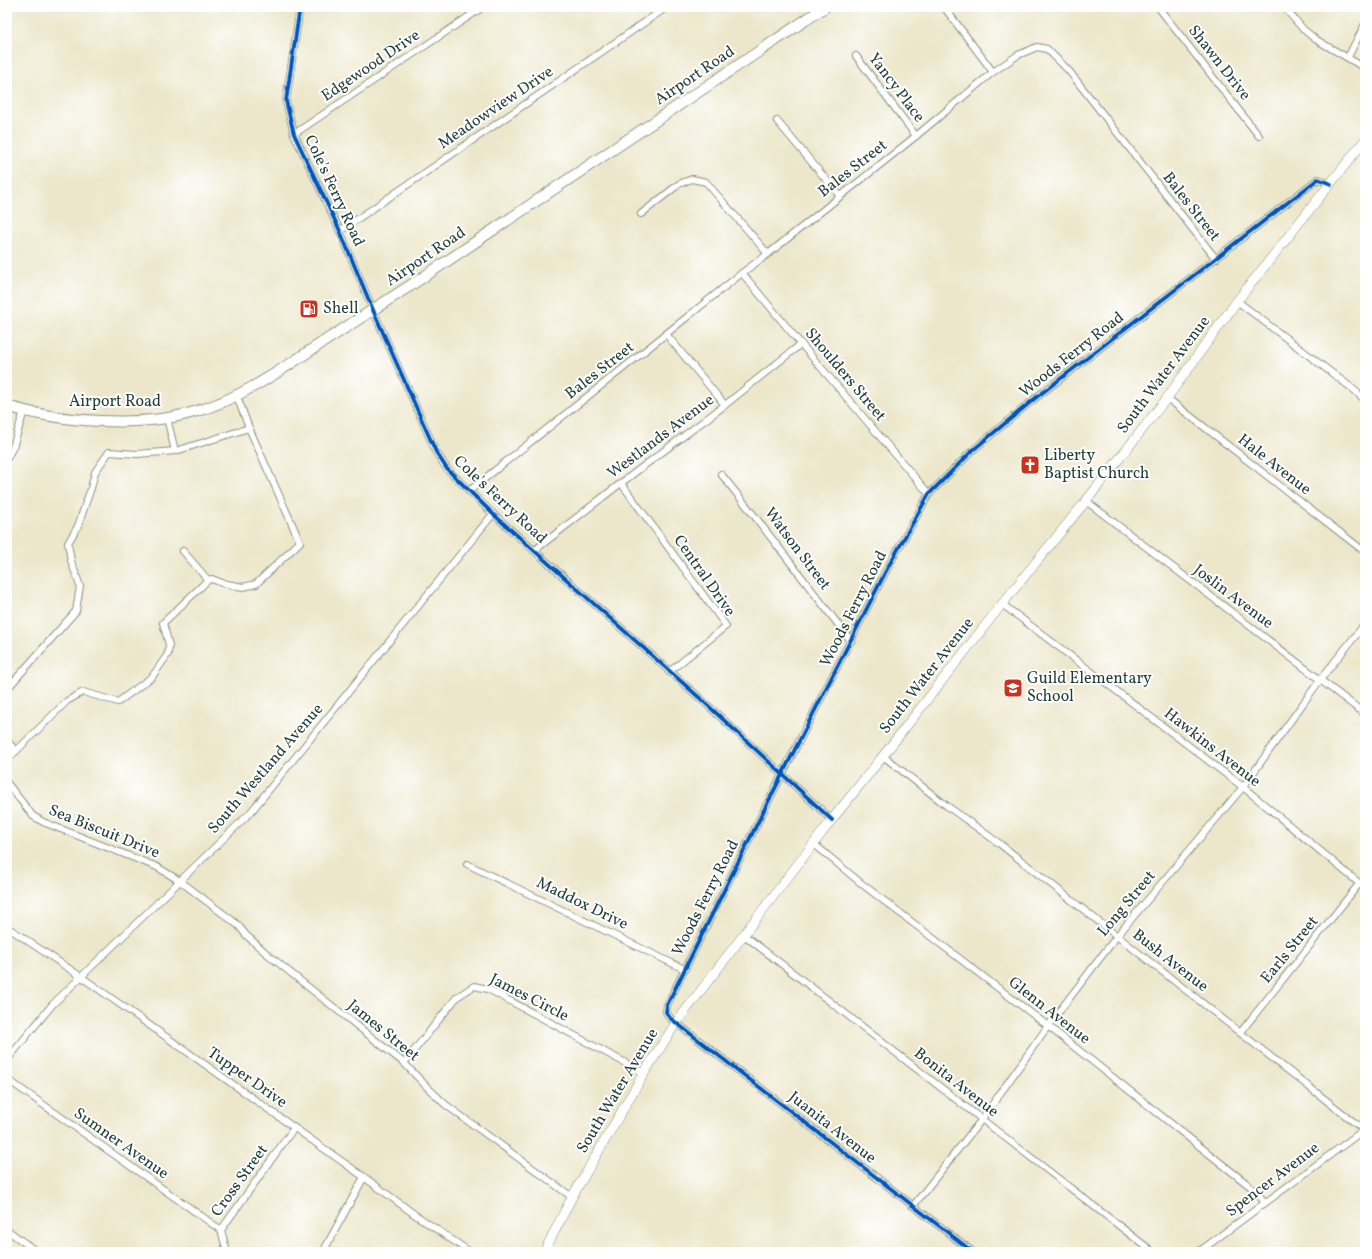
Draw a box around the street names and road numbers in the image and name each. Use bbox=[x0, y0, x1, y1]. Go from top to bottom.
street label: Shawn Drive bbox=[1183, 21, 1255, 105]
street label: Edgewood Drive bbox=[317, 25, 425, 107]
street label: Airport Road bbox=[651, 41, 739, 111]
street label: Yancy Place bbox=[863, 49, 929, 127]
street label: Meadowview Drive bbox=[434, 61, 558, 155]
street label: Cole's Ferry Road bbox=[299, 132, 369, 250]
street label: Bales Street bbox=[814, 135, 892, 203]
street label: Bales Street bbox=[1157, 168, 1225, 246]
street label: Airport Road bbox=[382, 222, 470, 292]
street label: Woods Ferry Road bbox=[1015, 307, 1129, 403]
street label: South Water Avenue bbox=[1112, 312, 1216, 438]
street label: Shoulders Street bbox=[799, 324, 891, 427]
street label: Bales Street bbox=[561, 337, 639, 405]
street label: Westlands Avenue bbox=[603, 390, 719, 484]
street label: Airport Road bbox=[69, 391, 161, 413]
street label: Hale Avenue bbox=[1233, 429, 1315, 501]
street label: Cole's Ferry Road bbox=[448, 451, 552, 549]
street label: Watson Street bbox=[759, 503, 836, 595]
street label: Central Drive bbox=[668, 531, 740, 621]
street label: Woods Ferry Road bbox=[815, 547, 893, 671]
street label: Joslin Avenue bbox=[1188, 560, 1278, 634]
street label: South Water Avenue bbox=[875, 613, 979, 739]
street label: South Westland Avenue bbox=[203, 699, 329, 839]
street label: Hawkins Avenue bbox=[1159, 703, 1265, 793]
street label: Sea Biscuit Drive bbox=[45, 800, 163, 864]
street label: Woods Ferry Road bbox=[667, 836, 745, 960]
street label: Long Street bbox=[1093, 866, 1161, 942]
street label: Maddox Drive bbox=[532, 872, 632, 936]
street label: Earls Street bbox=[1256, 911, 1324, 988]
street label: Bush Avenue bbox=[1127, 924, 1213, 998]
street label: James Circle bbox=[486, 969, 572, 1027]
street label: Glenn Avenue bbox=[1003, 972, 1095, 1050]
street label: James Street bbox=[342, 995, 424, 1067]
street label: South Water Avenue bbox=[572, 1024, 664, 1158]
street label: Tupper Drive bbox=[203, 1042, 291, 1114]
street label: Bonita Avenue bbox=[909, 1043, 1003, 1123]
street label: Juanita Avenue bbox=[784, 1087, 880, 1169]
street label: Sumner Avenue bbox=[69, 1103, 173, 1185]
street label: Spencer Avenue bbox=[1222, 1137, 1324, 1223]
street label: Cross Street bbox=[206, 1140, 274, 1222]

